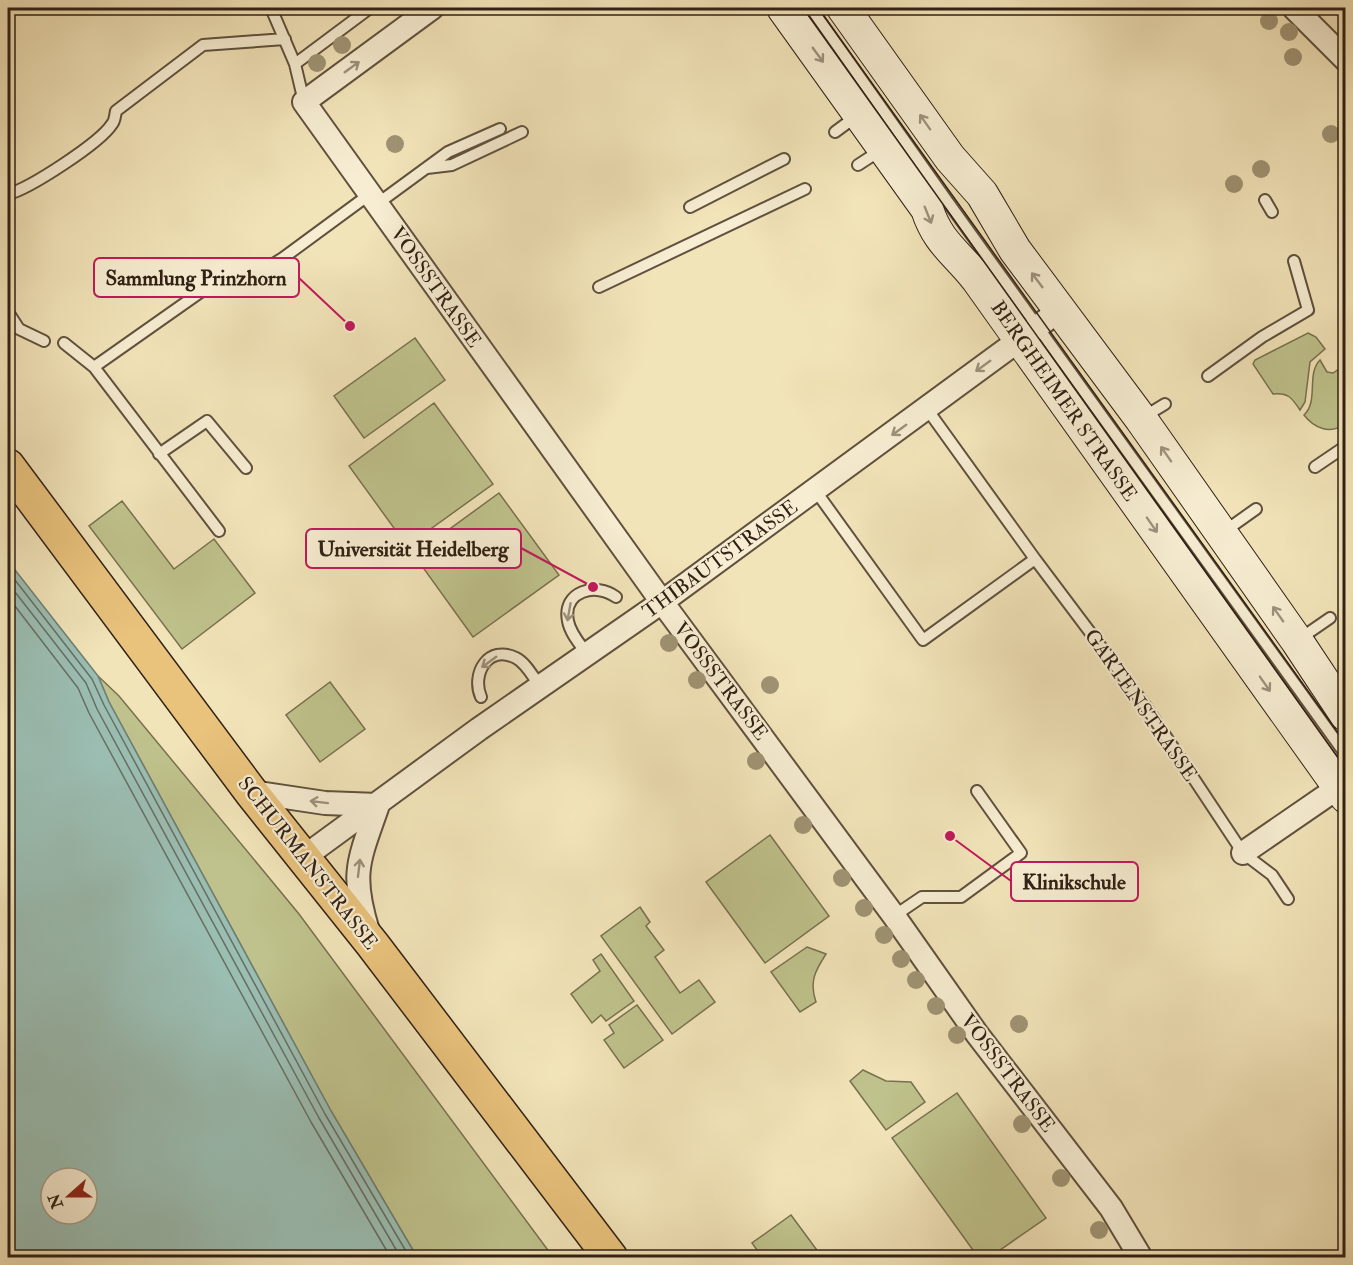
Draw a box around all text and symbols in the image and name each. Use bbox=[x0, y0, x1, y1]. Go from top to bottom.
one-way arrow bbox=[811, 46, 824, 62]
one-way arrow bbox=[343, 61, 359, 73]
one-way arrow bbox=[918, 115, 931, 131]
one-way arrow bbox=[923, 205, 934, 224]
street label: VOSSSTRASSE bbox=[385, 222, 487, 352]
callout: Sammlung Prinzhorn bbox=[94, 258, 299, 297]
text: Sammlung Prinzhorn bbox=[106, 265, 287, 292]
one-way arrow bbox=[1031, 273, 1044, 289]
street label: BERGHEIMER STRASSE bbox=[985, 296, 1143, 506]
one-way arrow bbox=[975, 360, 991, 373]
one-way arrow bbox=[892, 423, 908, 436]
one-way arrow bbox=[1160, 447, 1172, 463]
street label: THIBAUTSTRASSE bbox=[637, 494, 803, 624]
one-way arrow bbox=[1146, 516, 1158, 532]
callout: Universität Heidelberg bbox=[306, 529, 521, 568]
text: Universität Heidelberg bbox=[317, 536, 509, 563]
one-way arrow bbox=[564, 602, 575, 621]
one-way arrow bbox=[1272, 606, 1284, 622]
street label: VOSSSTRASSE bbox=[668, 617, 774, 745]
street label: GARTENSTRASSE bbox=[1079, 624, 1203, 786]
one-way arrow bbox=[481, 656, 497, 668]
one-way arrow bbox=[1259, 675, 1272, 691]
street label: SCHURMANSTRASSE bbox=[233, 771, 383, 955]
one-way arrow bbox=[310, 797, 330, 808]
one-way arrow bbox=[353, 859, 364, 878]
callout: Klinikschule bbox=[1011, 862, 1138, 901]
text: Klinikschule bbox=[1022, 869, 1126, 896]
street label: VOSSSTRASSE bbox=[955, 1009, 1061, 1137]
north arrow bbox=[39, 1166, 99, 1226]
text: N bbox=[44, 1190, 68, 1212]

